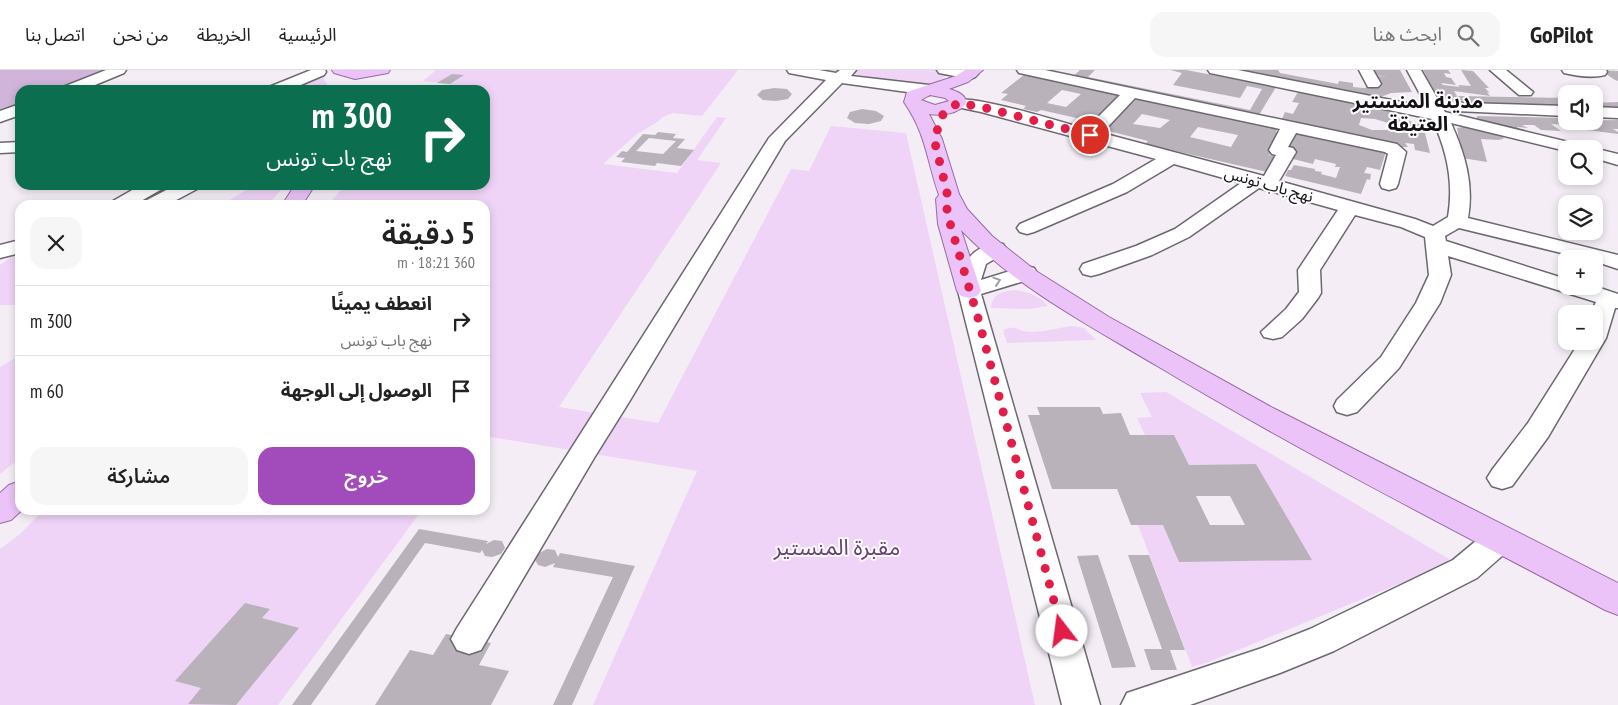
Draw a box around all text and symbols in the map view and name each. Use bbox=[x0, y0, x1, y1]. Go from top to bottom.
search box bbox=[1150, 12, 1500, 57]
text: GoPilot bbox=[1530, 19, 1593, 50]
icon: search bbox=[1454, 21, 1482, 49]
text: ابحث هنا bbox=[1372, 22, 1442, 46]
text: اتصل بنا bbox=[25, 23, 85, 46]
text: من نحن bbox=[113, 23, 169, 46]
text: الخريطة bbox=[197, 23, 251, 46]
text: الرئيسية bbox=[279, 23, 337, 46]
map controls bbox=[1558, 85, 1603, 350]
button: sound bbox=[1558, 85, 1603, 130]
district label: مدينة المنستير العتيقة bbox=[1352, 88, 1483, 137]
text: 300 m bbox=[311, 92, 392, 138]
icon: right bbox=[410, 105, 475, 170]
pin bbox=[1069, 114, 1111, 156]
icon: arrive bbox=[1076, 121, 1104, 149]
button: search bbox=[1558, 140, 1603, 185]
text: نهج باب تونس bbox=[266, 144, 392, 172]
street label: نهج باب تونس bbox=[1221, 162, 1316, 209]
button: layers bbox=[1558, 195, 1603, 240]
text: 5 دقيقة bbox=[382, 213, 475, 252]
button: close bbox=[30, 217, 82, 269]
button: + bbox=[1558, 250, 1603, 295]
text: 360 m · 18:21 bbox=[397, 252, 475, 272]
one-way arrow bbox=[993, 276, 1001, 286]
text: انعطف يمينًا bbox=[331, 291, 432, 315]
button: − bbox=[1558, 305, 1603, 350]
icon: right bbox=[447, 307, 475, 335]
text: 300 m bbox=[30, 309, 72, 333]
text: نهج باب تونس bbox=[341, 330, 432, 350]
icon: arrive bbox=[447, 377, 475, 405]
text: الوصول إلى الوجهة bbox=[281, 378, 432, 402]
text: 60 m bbox=[30, 379, 64, 403]
button: مشاركة bbox=[30, 447, 248, 505]
button: خروج bbox=[258, 447, 475, 505]
park label: مقبرة المنستير bbox=[773, 533, 900, 561]
position arrow bbox=[1035, 604, 1087, 656]

